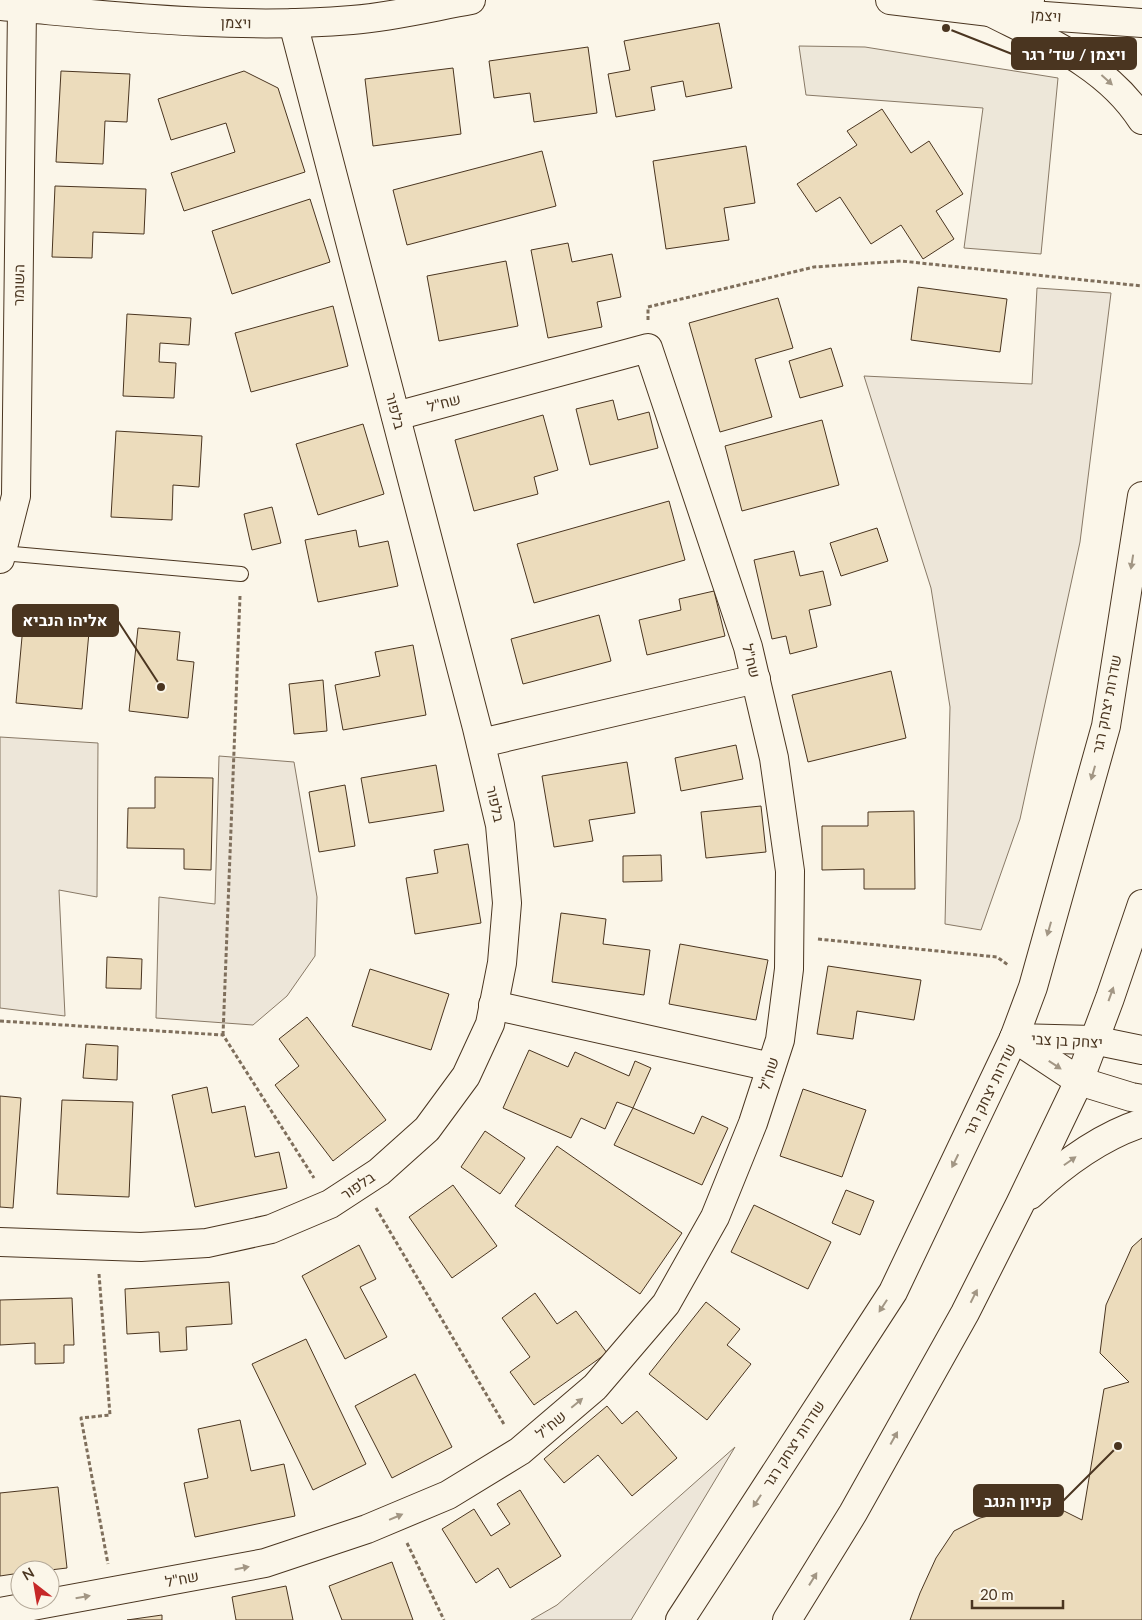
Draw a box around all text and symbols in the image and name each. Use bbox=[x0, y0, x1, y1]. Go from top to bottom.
street label: ויצמן bbox=[1030, 5, 1062, 25]
street label: ויצמן bbox=[220, 13, 252, 31]
callout: ויצמן / שד׳ רגר bbox=[1012, 38, 1136, 69]
text: ויצמן / שד׳ רגר bbox=[1022, 44, 1126, 63]
one-way arrow bbox=[1101, 74, 1113, 86]
street label: השומר bbox=[9, 264, 27, 306]
street label: שח"ל bbox=[425, 389, 463, 415]
street label: בלפור bbox=[383, 391, 409, 431]
one-way arrow bbox=[1127, 554, 1135, 570]
callout: אליהו הנביא bbox=[13, 605, 118, 636]
text: אליהו הנביא bbox=[23, 610, 108, 629]
street label: שח"ל bbox=[739, 642, 765, 680]
street label: שדרות יצחק רגר bbox=[1088, 653, 1124, 755]
one-way arrow bbox=[1089, 765, 1097, 780]
street label: בלפור bbox=[483, 784, 509, 824]
one-way arrow bbox=[1045, 922, 1053, 937]
one-way arrow bbox=[1107, 986, 1115, 1001]
street label: יצחק בן צבי bbox=[1031, 1029, 1103, 1051]
street label: שדרות יצחק רגר bbox=[959, 1041, 1019, 1139]
street label: שח"ל bbox=[754, 1055, 782, 1093]
one-way arrow bbox=[1048, 1060, 1062, 1070]
one-way arrow bbox=[951, 1154, 959, 1168]
one-way arrow bbox=[1063, 1156, 1077, 1166]
street label: בלפור bbox=[337, 1167, 378, 1203]
one-way arrow bbox=[970, 1289, 978, 1304]
one-way arrow bbox=[878, 1300, 888, 1313]
one-way arrow bbox=[570, 1397, 583, 1408]
street label: שדרות יצחק רגר bbox=[758, 1397, 828, 1490]
street label: שח"ל bbox=[531, 1406, 569, 1442]
one-way arrow bbox=[890, 1431, 899, 1445]
callout: קניון הנגב bbox=[974, 1485, 1063, 1516]
text: קניון הנגב bbox=[984, 1491, 1052, 1510]
one-way arrow bbox=[752, 1495, 761, 1508]
one-way arrow bbox=[389, 1512, 403, 1520]
north arrow bbox=[10, 1560, 60, 1610]
text: N bbox=[19, 1563, 37, 1583]
one-way arrow bbox=[235, 1563, 251, 1571]
street label: שח"ל bbox=[163, 1566, 200, 1590]
one-way arrow bbox=[808, 1572, 817, 1585]
scale bar bbox=[972, 1578, 1063, 1610]
text: 20 m bbox=[980, 1585, 1014, 1603]
one-way arrow bbox=[75, 1593, 91, 1601]

